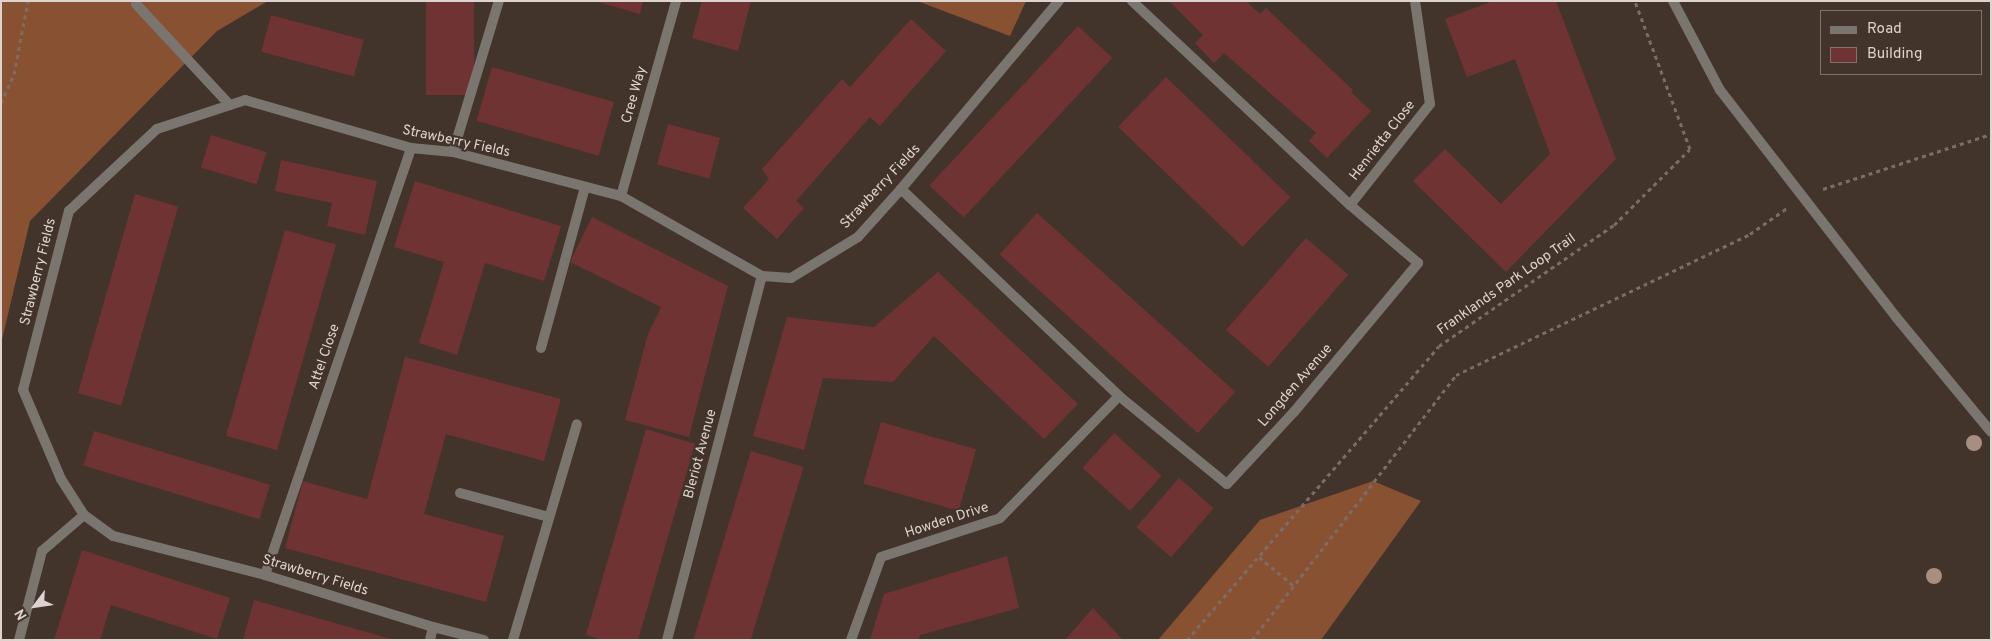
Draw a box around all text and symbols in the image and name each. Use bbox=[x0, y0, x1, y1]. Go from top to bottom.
legend bbox=[1820, 10, 1982, 75]
text: Road bbox=[1867, 20, 1902, 39]
text: Building bbox=[1867, 45, 1922, 64]
street label: Cree Way bbox=[619, 64, 651, 126]
street label: Henrietta Close bbox=[1346, 98, 1420, 184]
street label: Strawberry Fields bbox=[401, 122, 511, 162]
street label: Strawberry Fields bbox=[837, 141, 925, 233]
street label: Strawberry Fields bbox=[18, 217, 60, 327]
street label: Franklands Park Loop Trail bbox=[1434, 231, 1580, 339]
street label: Attel Close bbox=[306, 322, 344, 392]
street label: Longden Avenue bbox=[1255, 341, 1337, 431]
street label: Bleriot Avenue bbox=[681, 407, 721, 501]
street label: Howden Drive bbox=[903, 500, 991, 542]
street label: Strawberry Fields bbox=[260, 552, 370, 600]
north arrow bbox=[10, 581, 60, 631]
text: N bbox=[12, 605, 32, 623]

